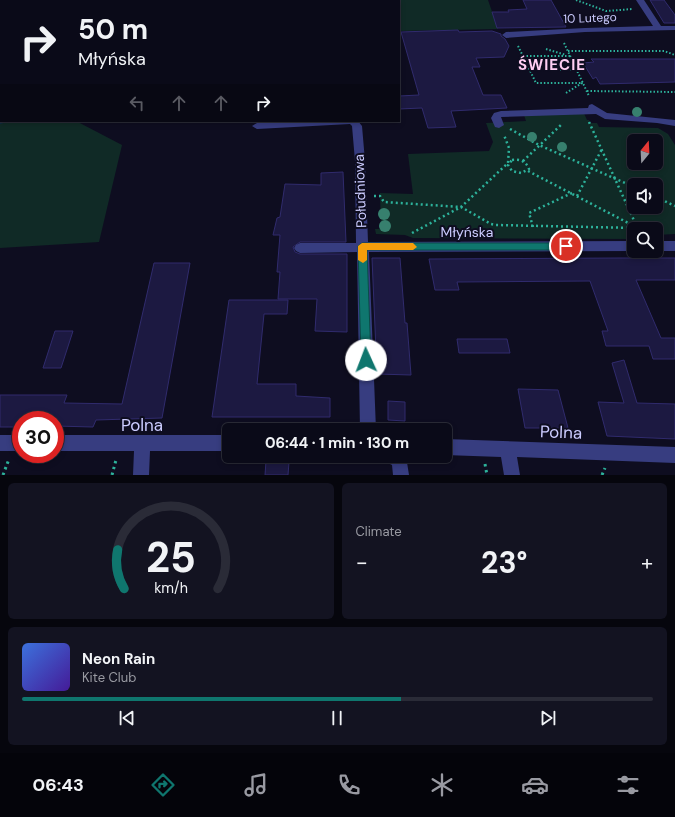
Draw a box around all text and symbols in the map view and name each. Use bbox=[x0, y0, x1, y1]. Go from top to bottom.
street label: 10 Lutego bbox=[563, 9, 617, 27]
text: 50 m bbox=[78, 11, 148, 48]
icon: right bbox=[12, 16, 64, 68]
text: Młyńska bbox=[78, 47, 146, 71]
district label: ŚWIECIE bbox=[518, 55, 586, 75]
icon: left bbox=[126, 92, 148, 114]
icon: ahead bbox=[168, 92, 190, 114]
icon: ahead bbox=[210, 92, 232, 114]
icon: right bbox=[252, 92, 274, 114]
north arrow bbox=[627, 134, 663, 170]
map controls bbox=[627, 134, 663, 258]
street label: Południowa bbox=[350, 154, 370, 228]
button: sound bbox=[627, 178, 663, 214]
button: search bbox=[627, 222, 663, 258]
street label: Młyńska bbox=[441, 223, 493, 241]
pin bbox=[549, 229, 583, 263]
icon: arrive bbox=[555, 235, 577, 257]
position arrow bbox=[345, 339, 387, 381]
speed limit sign: 30 bbox=[12, 411, 64, 463]
street label: Polna bbox=[121, 414, 163, 436]
street label: Polna bbox=[540, 420, 582, 444]
text: 06:44 · 1 min · 130 m bbox=[265, 433, 409, 453]
text: Climate bbox=[356, 523, 402, 540]
text: 25 bbox=[146, 531, 196, 585]
text: 23° bbox=[481, 543, 527, 582]
text: − bbox=[356, 548, 368, 577]
text: + bbox=[641, 548, 653, 577]
text: km/h bbox=[154, 579, 188, 597]
text: Neon Rain bbox=[82, 649, 155, 669]
text: Kite Club bbox=[82, 669, 136, 686]
icon: previous bbox=[116, 707, 138, 729]
icon: pause bbox=[326, 707, 348, 729]
icon: next bbox=[537, 707, 559, 729]
icon: directions bbox=[149, 771, 177, 799]
icon: music bbox=[242, 771, 270, 799]
icon: phone bbox=[335, 771, 363, 799]
icon: climate bbox=[428, 771, 456, 799]
icon: car bbox=[521, 771, 549, 799]
icon: filters bbox=[614, 771, 642, 799]
text: 06:43 bbox=[33, 773, 84, 797]

